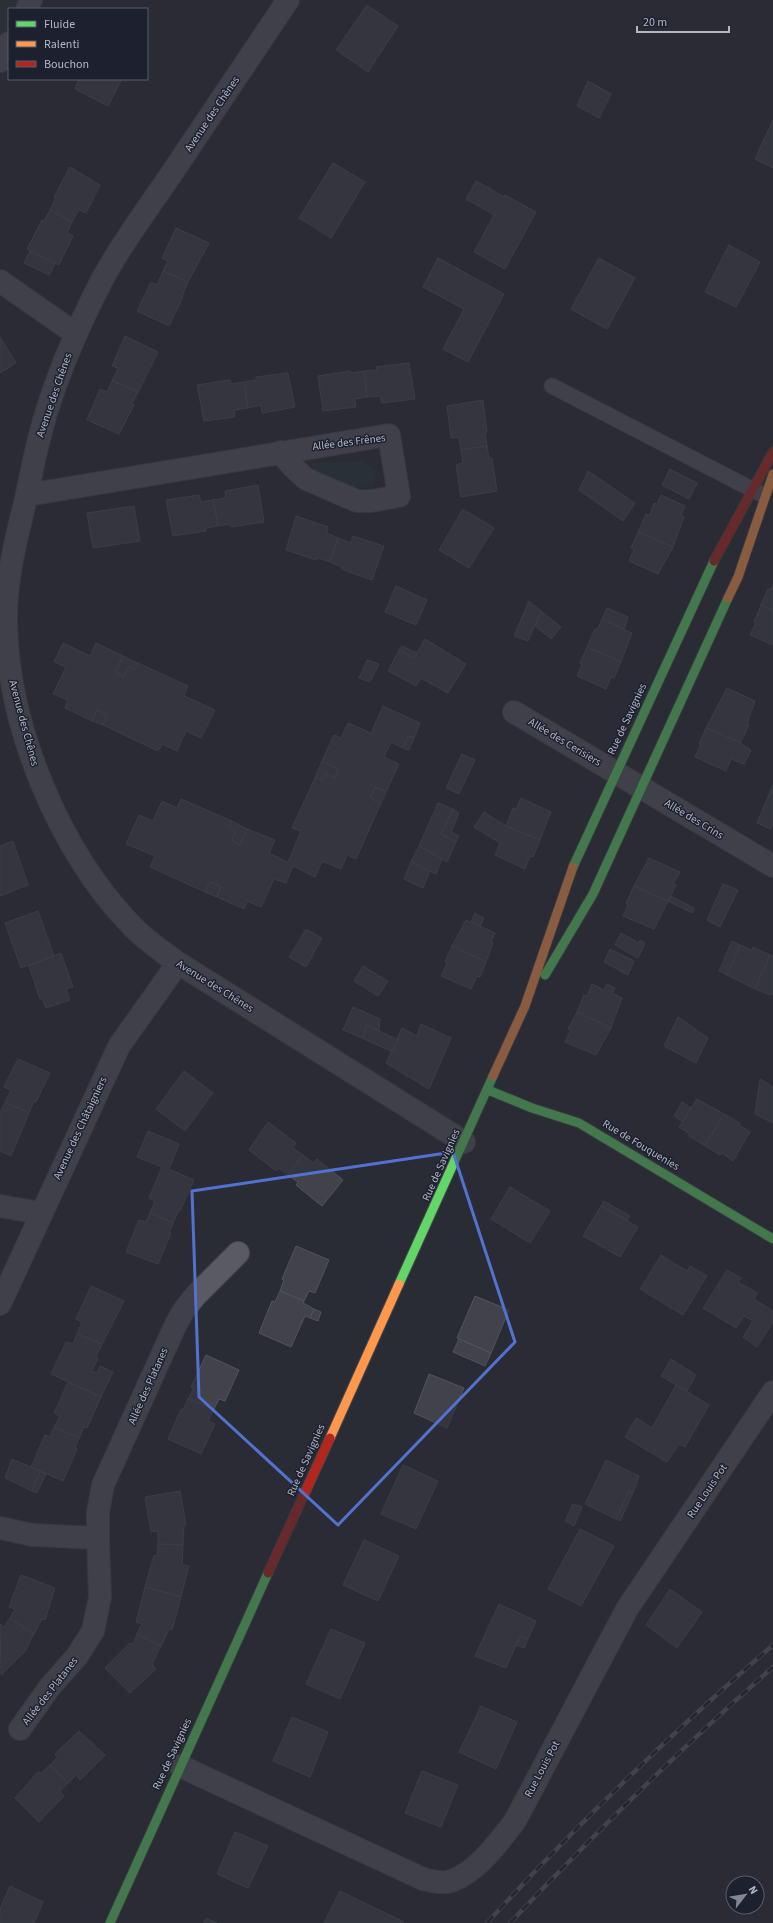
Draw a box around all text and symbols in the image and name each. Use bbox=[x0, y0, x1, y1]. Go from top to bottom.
legend bbox=[8, 8, 148, 80]
scale bar bbox=[637, 8, 729, 34]
text: 20 m bbox=[643, 14, 667, 31]
text: Fluide bbox=[44, 16, 75, 33]
text: Ralenti bbox=[44, 36, 79, 53]
text: Bouchon bbox=[44, 56, 89, 73]
street label: Avenue des Chênes bbox=[181, 73, 243, 155]
street label: Avenue des Chênes bbox=[33, 350, 76, 439]
street label: Allée des Frênes bbox=[312, 430, 387, 454]
street label: Avenue des Chênes bbox=[5, 678, 43, 768]
street label: Rue de Savignies bbox=[604, 680, 650, 757]
street label: Allée des Cerisiers bbox=[526, 714, 605, 770]
street label: Allée des Crins bbox=[662, 795, 727, 843]
street label: Avenue des Chênes bbox=[174, 956, 257, 1016]
street label: Avenue des Châtaigniers bbox=[50, 1074, 111, 1182]
street label: Rue de Fouquenies bbox=[600, 1116, 683, 1174]
street label: Rue de Savignies bbox=[418, 1126, 464, 1203]
street label: Allée des Platanes bbox=[124, 1345, 172, 1427]
street label: Rue de Savignies bbox=[283, 1421, 329, 1498]
street label: Rue Louis Pot bbox=[683, 1461, 731, 1521]
street label: Allée des Platanes bbox=[19, 1654, 82, 1728]
street label: Rue de Savignies bbox=[149, 1715, 195, 1792]
street label: Rue Louis Pot bbox=[521, 1738, 563, 1800]
north arrow bbox=[725, 1875, 765, 1915]
text: N bbox=[745, 1883, 761, 1897]

